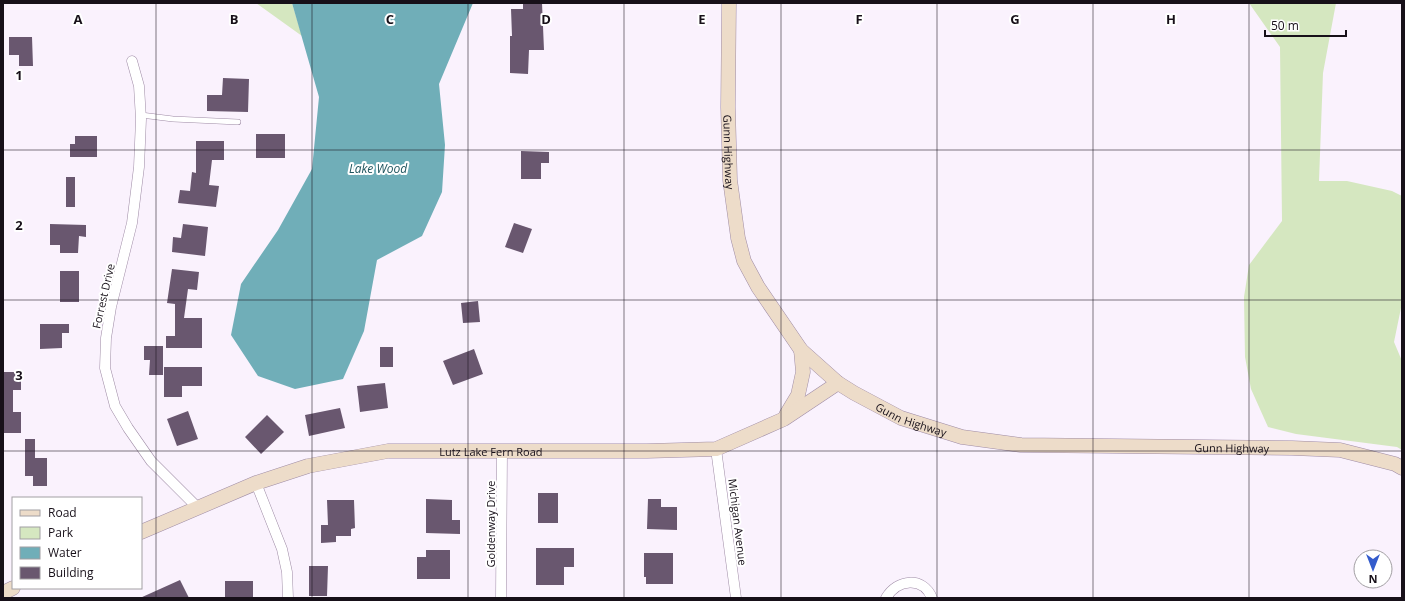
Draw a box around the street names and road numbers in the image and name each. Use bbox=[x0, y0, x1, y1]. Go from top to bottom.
street label: Gunn Highway bbox=[721, 114, 739, 191]
street label: Forrest Drive bbox=[88, 262, 118, 330]
street label: Gunn Highway bbox=[873, 399, 949, 439]
street label: Gunn Highway bbox=[1194, 439, 1270, 455]
street label: Lutz Lake Fern Road bbox=[439, 444, 543, 459]
street label: Michigan Avenue bbox=[725, 478, 751, 566]
street label: Goldenway Drive bbox=[483, 481, 498, 567]

